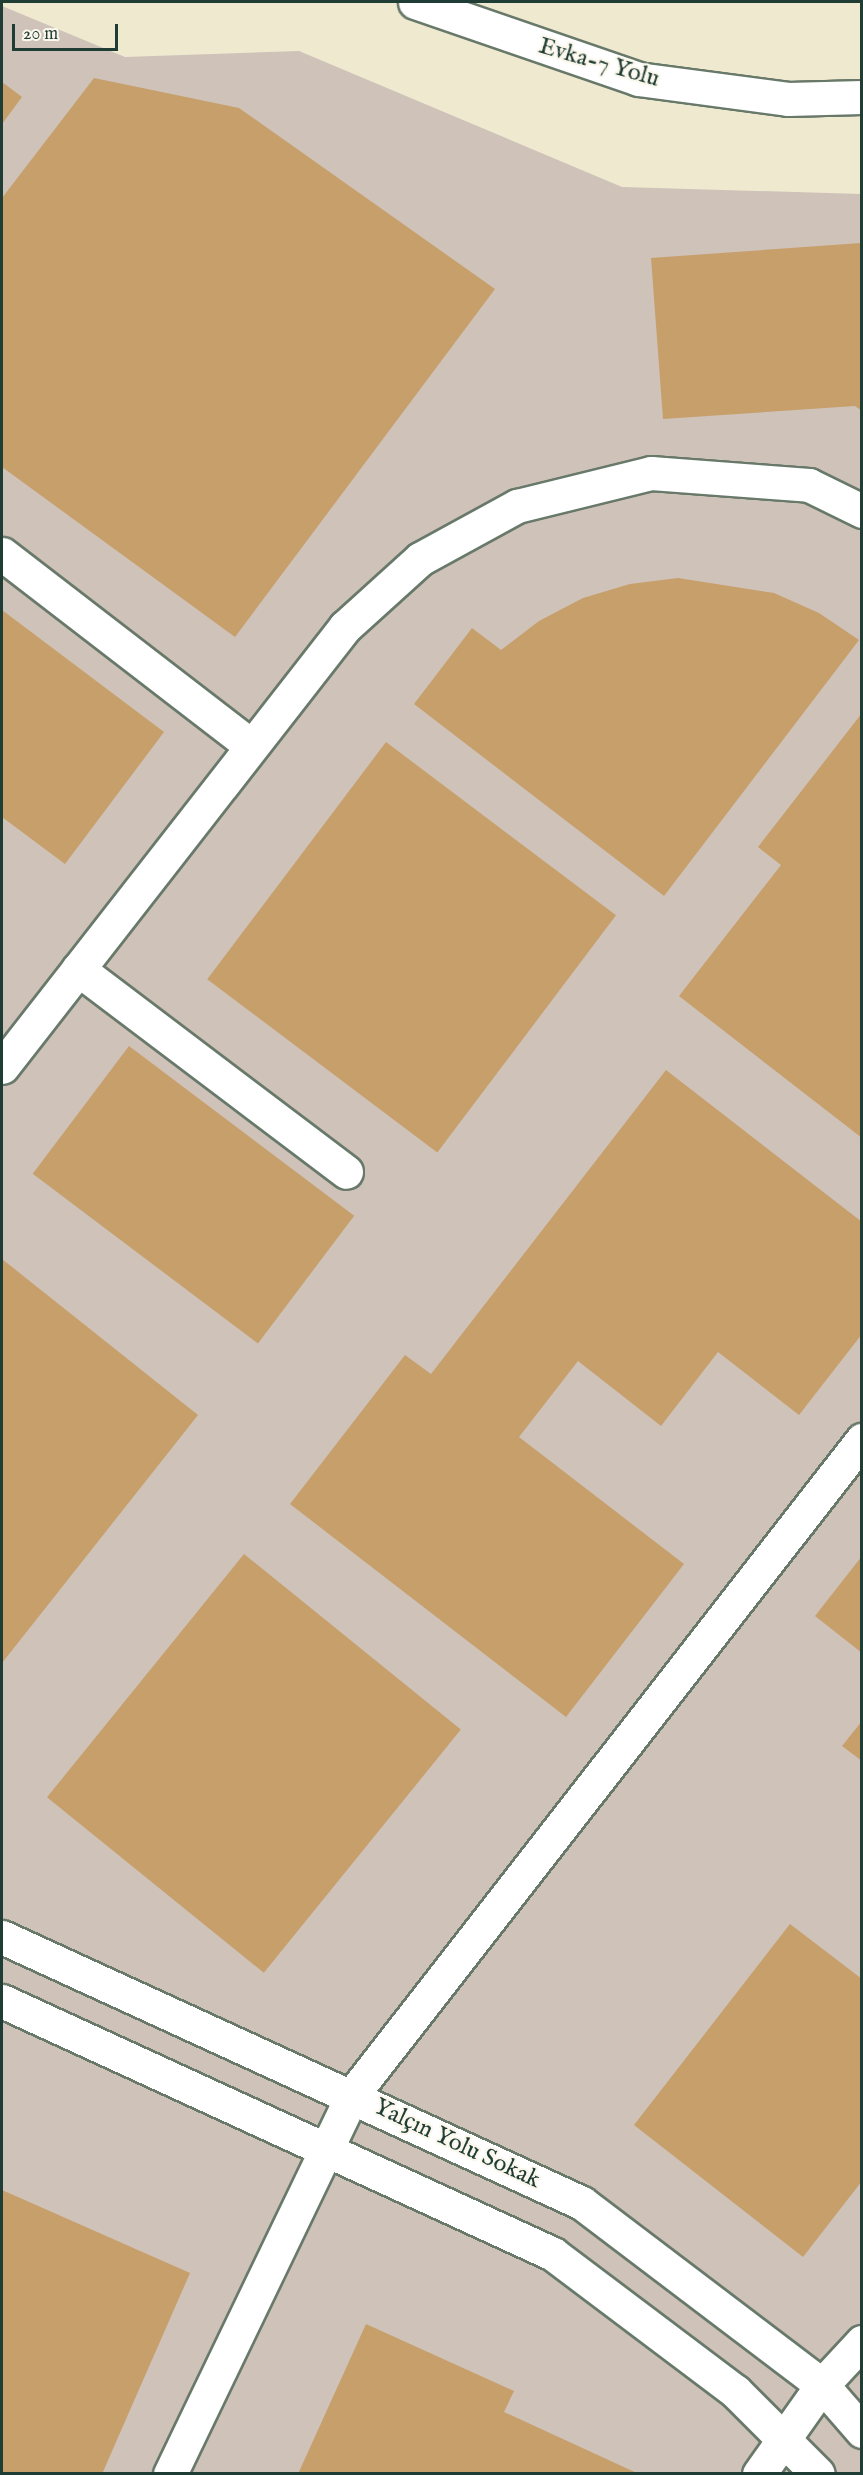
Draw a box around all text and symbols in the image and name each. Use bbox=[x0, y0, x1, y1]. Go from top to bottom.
scale bar bbox=[15, 12, 122, 50]
text: 20 m bbox=[23, 23, 58, 46]
street label: Evka-7 Yolu bbox=[535, 32, 663, 94]
street label: Yalçın Yolu Sokak bbox=[369, 2093, 545, 2195]

